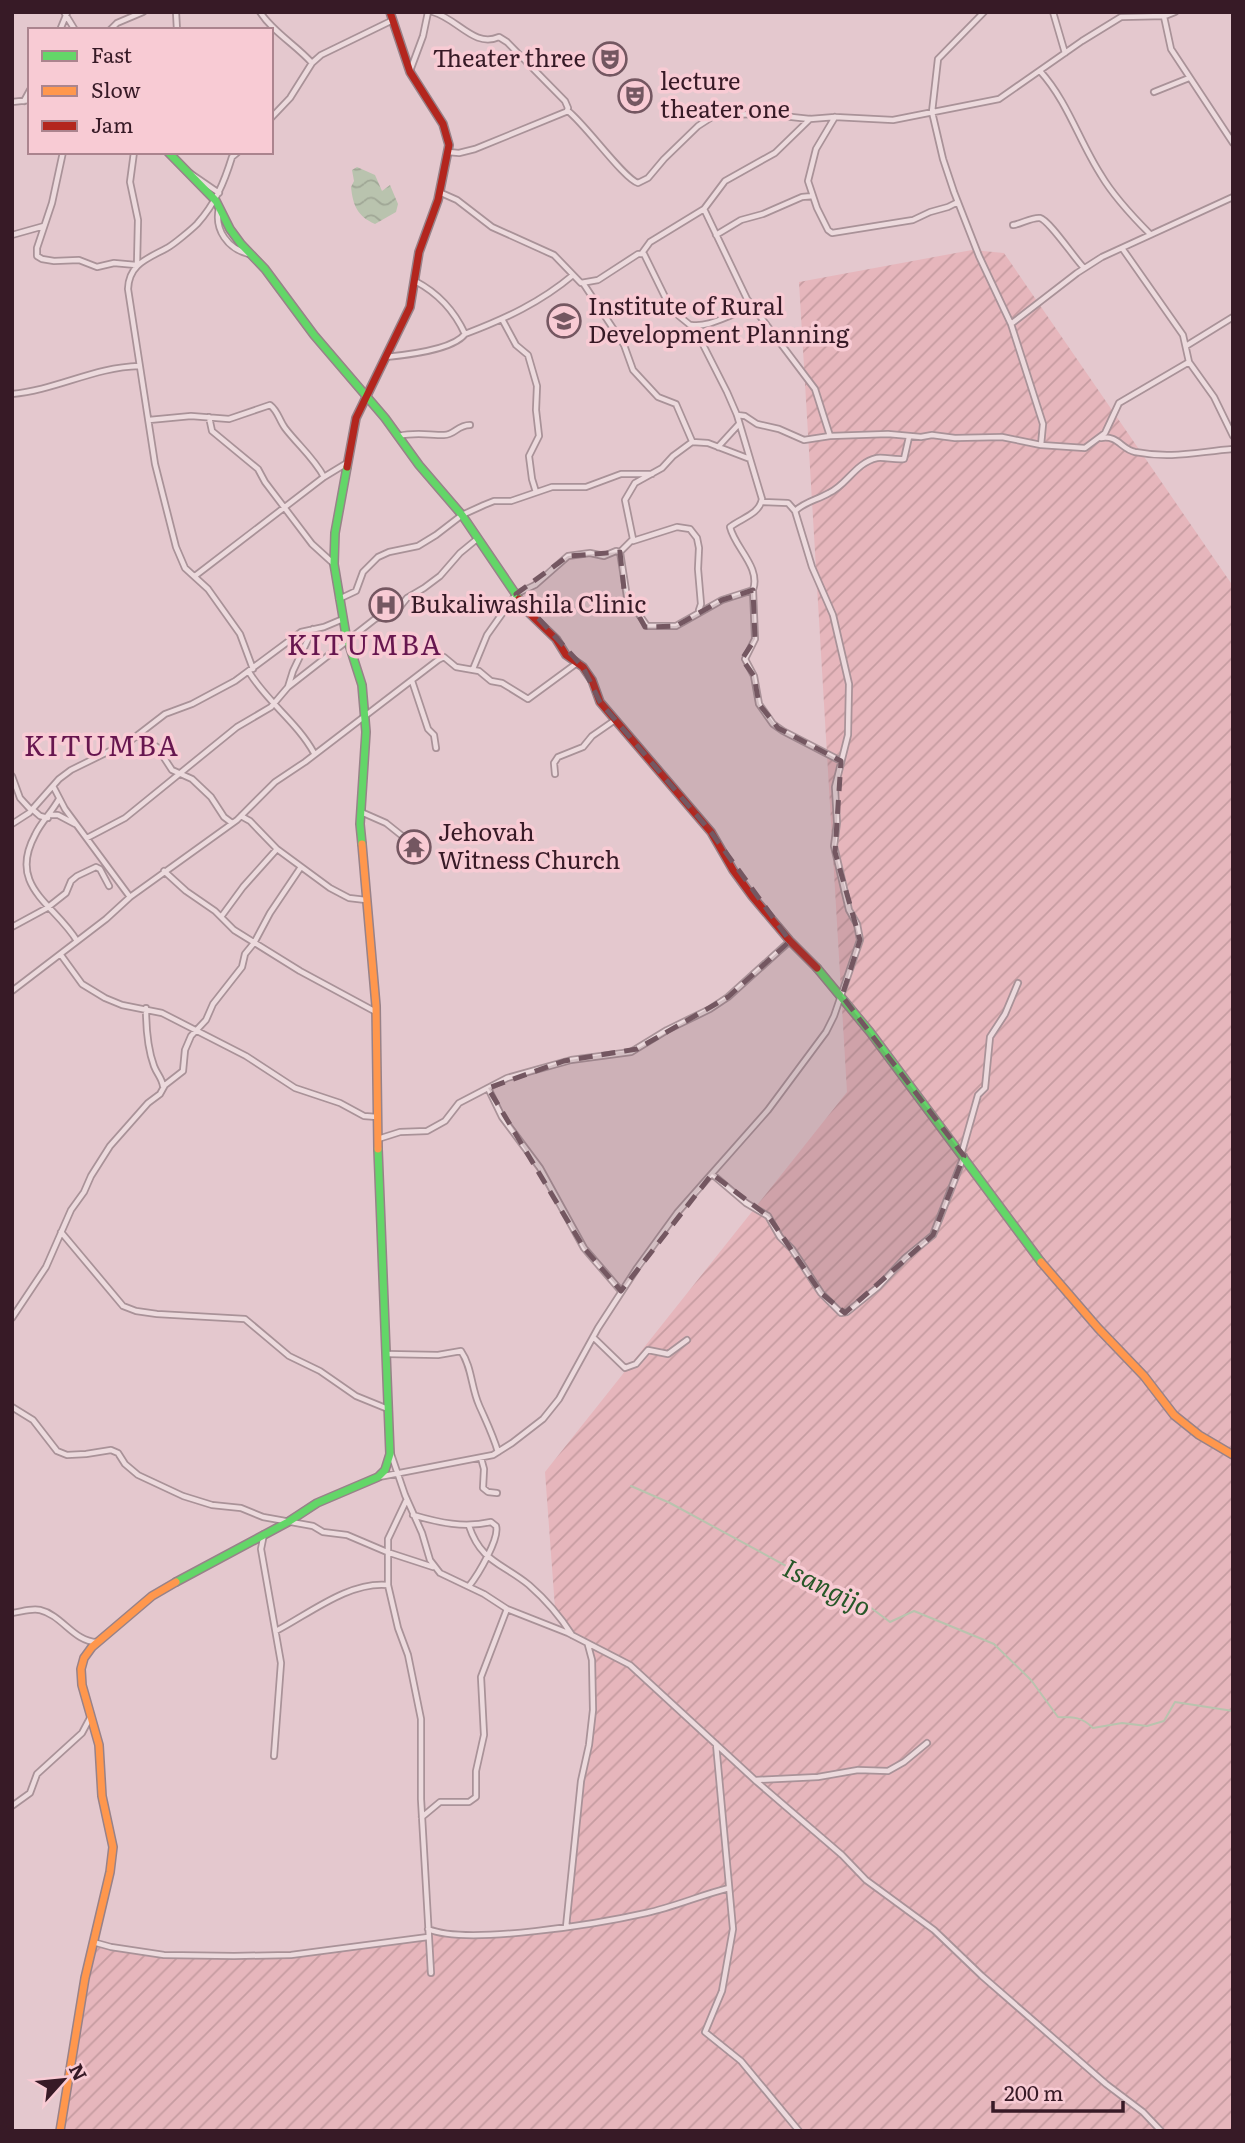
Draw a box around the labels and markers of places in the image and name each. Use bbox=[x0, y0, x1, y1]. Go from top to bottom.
place label: Theater three bbox=[433, 39, 586, 74]
theatre icon: Theater three bbox=[591, 40, 629, 78]
place label: lecture theater one bbox=[660, 62, 790, 125]
theatre icon: lecture theater one bbox=[616, 77, 654, 115]
place label: Institute of Rural Development Planning bbox=[588, 287, 850, 350]
school or university icon: Institute of Rural Development Planning bbox=[545, 302, 583, 340]
place label: Bukaliwashila Clinic bbox=[410, 585, 646, 620]
hospital icon: Bukaliwashila Clinic bbox=[367, 586, 405, 624]
place label: Jehovah Witness Church bbox=[438, 813, 621, 876]
temple icon: Jehovah Witness Church bbox=[395, 828, 433, 866]

